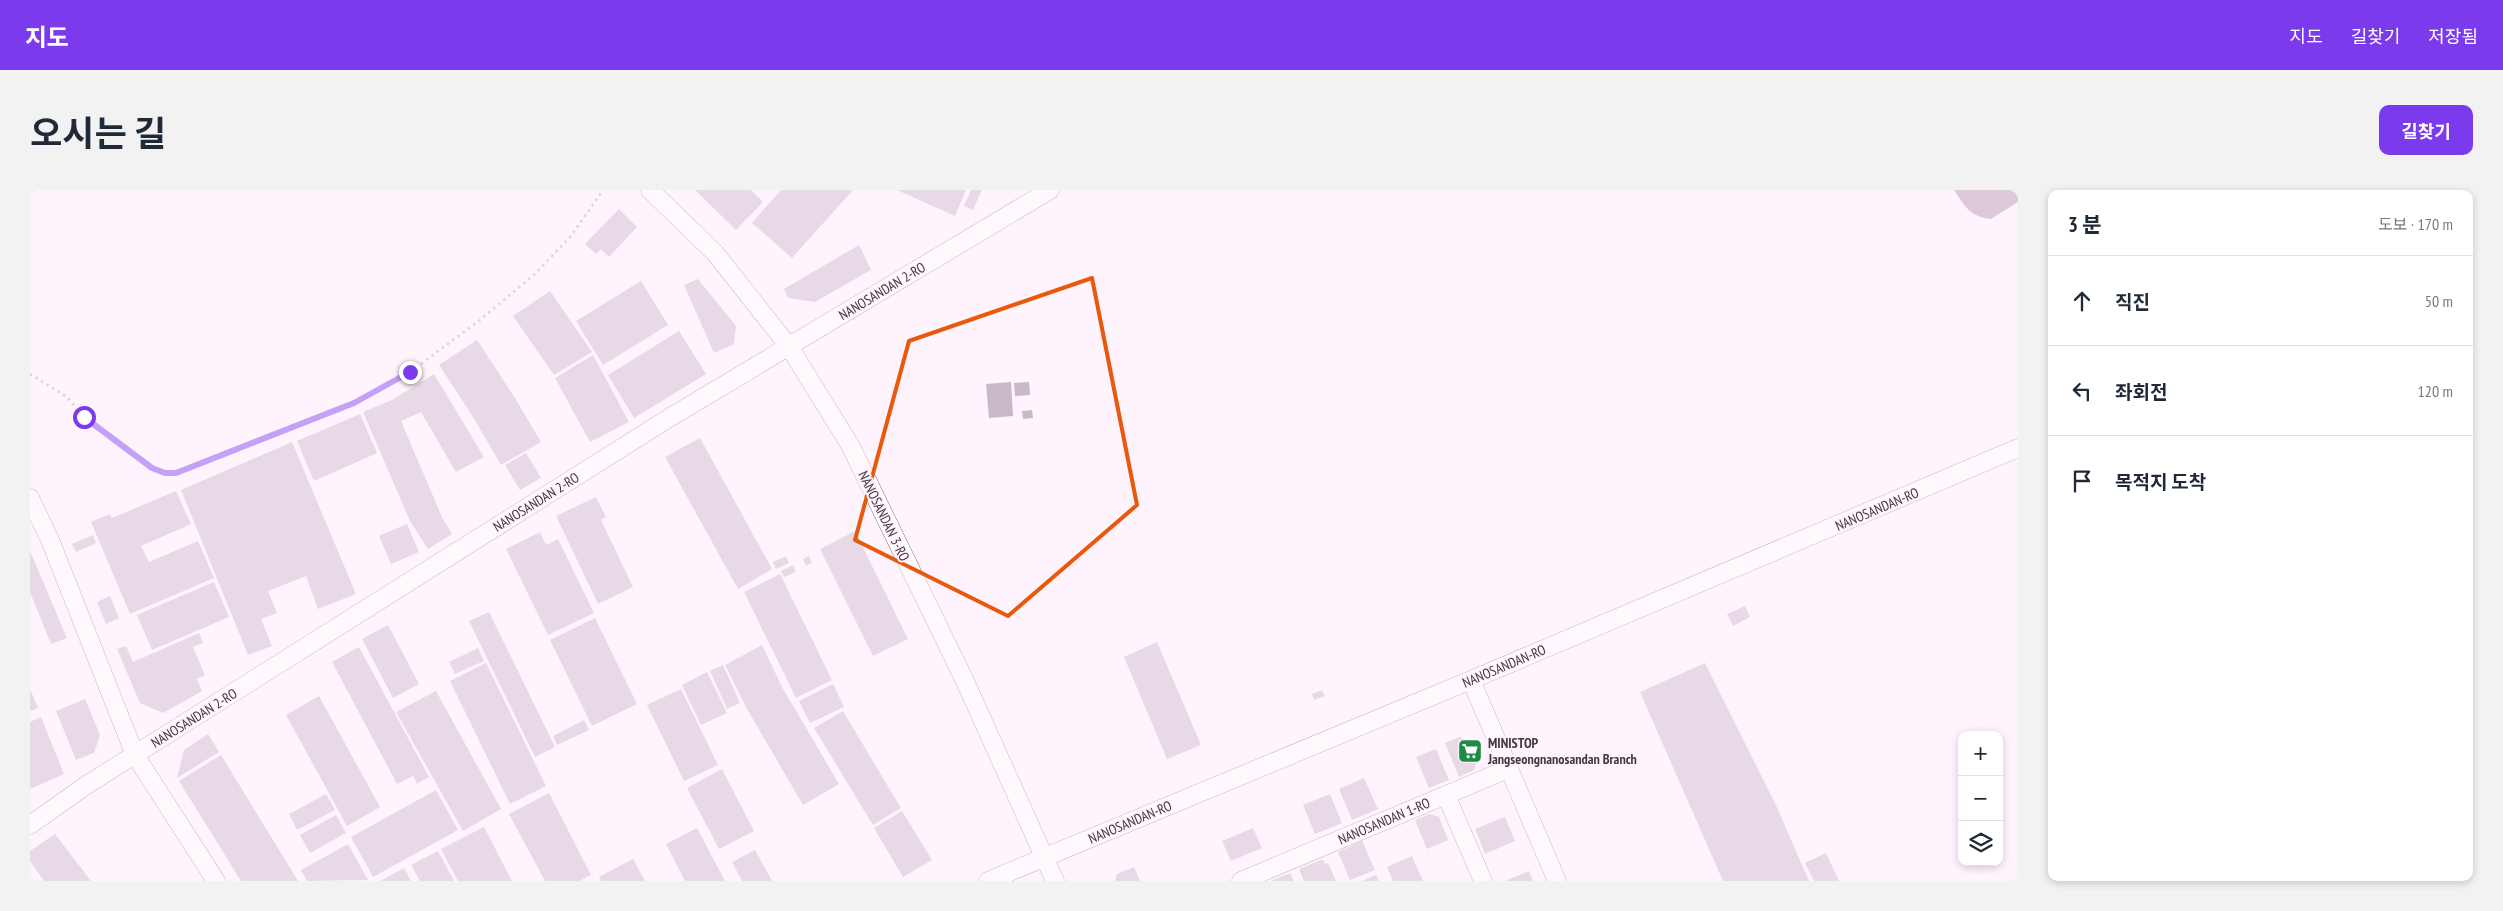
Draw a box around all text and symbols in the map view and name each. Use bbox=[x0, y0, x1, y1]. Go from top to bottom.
text: 지도 bbox=[25, 22, 69, 53]
text: 지도 bbox=[2290, 25, 2323, 48]
text: 길찾기 bbox=[2351, 25, 2400, 48]
text: 저장됨 bbox=[2428, 25, 2478, 48]
button: 길찾기 bbox=[2379, 105, 2473, 155]
text: 오시는 길 bbox=[30, 110, 166, 156]
text: 3 분 bbox=[2068, 211, 2102, 238]
text: 도보 · 170 m bbox=[2378, 214, 2453, 234]
street label: NANOSANDAN 2-RO bbox=[835, 258, 929, 324]
icon: ahead bbox=[2068, 287, 2096, 315]
text: 직진 bbox=[2115, 290, 2150, 314]
text: 50 m bbox=[2425, 291, 2453, 311]
route end bbox=[399, 361, 422, 384]
icon: left bbox=[2068, 377, 2096, 405]
text: 좌회전 bbox=[2115, 380, 2167, 404]
text: 120 m bbox=[2418, 381, 2453, 401]
route start bbox=[73, 406, 96, 429]
icon: arrive bbox=[2068, 467, 2096, 495]
street label: NANOSANDAN 2-RO bbox=[490, 468, 583, 536]
street label: NANOSANDAN 3-RO bbox=[854, 468, 914, 564]
text: 목적지 도착 bbox=[2115, 470, 2206, 494]
street label: NANOSANDAN-RO bbox=[1833, 483, 1922, 535]
street label: NANOSANDAN-RO bbox=[1460, 640, 1549, 692]
street label: NANOSANDAN 2-RO bbox=[148, 684, 241, 752]
map controls bbox=[1958, 731, 2003, 866]
button: + bbox=[1958, 731, 2003, 776]
place label: MINISTOP Jangseongnanosandan Branch bbox=[1487, 734, 1637, 768]
supermarket icon: MINISTOP Jangseongnanosandan Branch bbox=[1457, 738, 1483, 764]
button: − bbox=[1958, 776, 2003, 821]
street label: NANOSANDAN 1-RO bbox=[1335, 793, 1433, 848]
street label: NANOSANDAN-RO bbox=[1086, 796, 1175, 848]
button: layers bbox=[1958, 821, 2003, 866]

